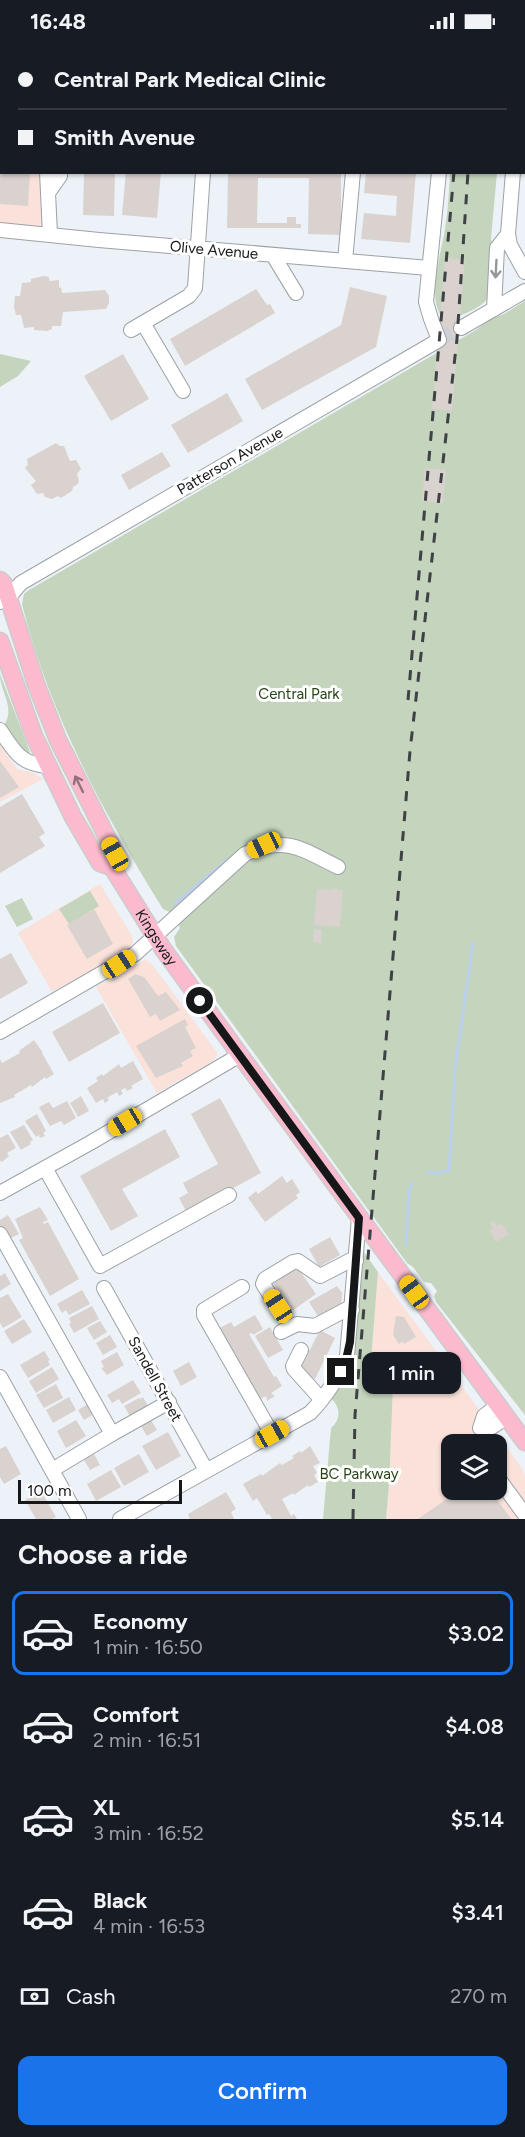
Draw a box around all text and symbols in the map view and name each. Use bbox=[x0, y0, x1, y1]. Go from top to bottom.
text: 16:48 bbox=[30, 8, 86, 35]
text: Central Park Medical Clinic bbox=[54, 66, 326, 93]
text: Smith Avenue bbox=[54, 124, 195, 151]
street label: Olive Avenue bbox=[169, 237, 259, 263]
one-way arrow bbox=[490, 259, 501, 279]
street label: Patterson Avenue bbox=[174, 423, 286, 499]
park label: Central Park bbox=[258, 685, 340, 703]
one-way arrow bbox=[72, 775, 84, 793]
car bbox=[244, 829, 284, 861]
car bbox=[98, 834, 132, 874]
street label: Kingsway bbox=[131, 906, 181, 969]
car bbox=[99, 947, 139, 981]
route start bbox=[186, 987, 213, 1014]
car bbox=[105, 1105, 145, 1139]
car bbox=[396, 1272, 432, 1312]
car bbox=[261, 1286, 295, 1326]
street label: Sandell Street bbox=[124, 1333, 186, 1425]
callout: 1 min bbox=[362, 1351, 461, 1393]
route end bbox=[327, 1358, 354, 1385]
text: 1 min bbox=[388, 1361, 435, 1385]
car bbox=[252, 1417, 292, 1451]
map controls bbox=[441, 1434, 507, 1500]
button: layers bbox=[441, 1434, 507, 1500]
park label: BC Parkway bbox=[319, 1465, 399, 1483]
scale bar bbox=[18, 1477, 182, 1504]
text: 100 m bbox=[27, 1481, 72, 1500]
text: Choose a ride bbox=[18, 1538, 187, 1571]
icon: car bbox=[21, 1606, 75, 1660]
text: Economy bbox=[93, 1608, 188, 1635]
text: $3.02 bbox=[448, 1620, 504, 1647]
text: 1 min · 16:50 bbox=[93, 1635, 203, 1659]
icon: car bbox=[21, 1699, 75, 1753]
text: Comfort bbox=[93, 1701, 179, 1728]
text: $4.08 bbox=[445, 1713, 504, 1740]
text: 2 min · 16:51 bbox=[93, 1728, 201, 1752]
icon: car bbox=[21, 1792, 75, 1846]
text: XL bbox=[93, 1794, 120, 1821]
text: $5.14 bbox=[451, 1806, 504, 1833]
text: 3 min · 16:52 bbox=[93, 1821, 204, 1845]
icon: car bbox=[21, 1885, 75, 1939]
text: Black bbox=[93, 1887, 147, 1914]
text: $3.41 bbox=[451, 1899, 504, 1926]
text: 4 min · 16:53 bbox=[93, 1914, 205, 1938]
icon: cash bbox=[18, 1980, 51, 2013]
text: Cash bbox=[66, 1983, 116, 2010]
text: 270 m bbox=[450, 1984, 507, 2008]
button: Confirm bbox=[18, 2056, 507, 2125]

